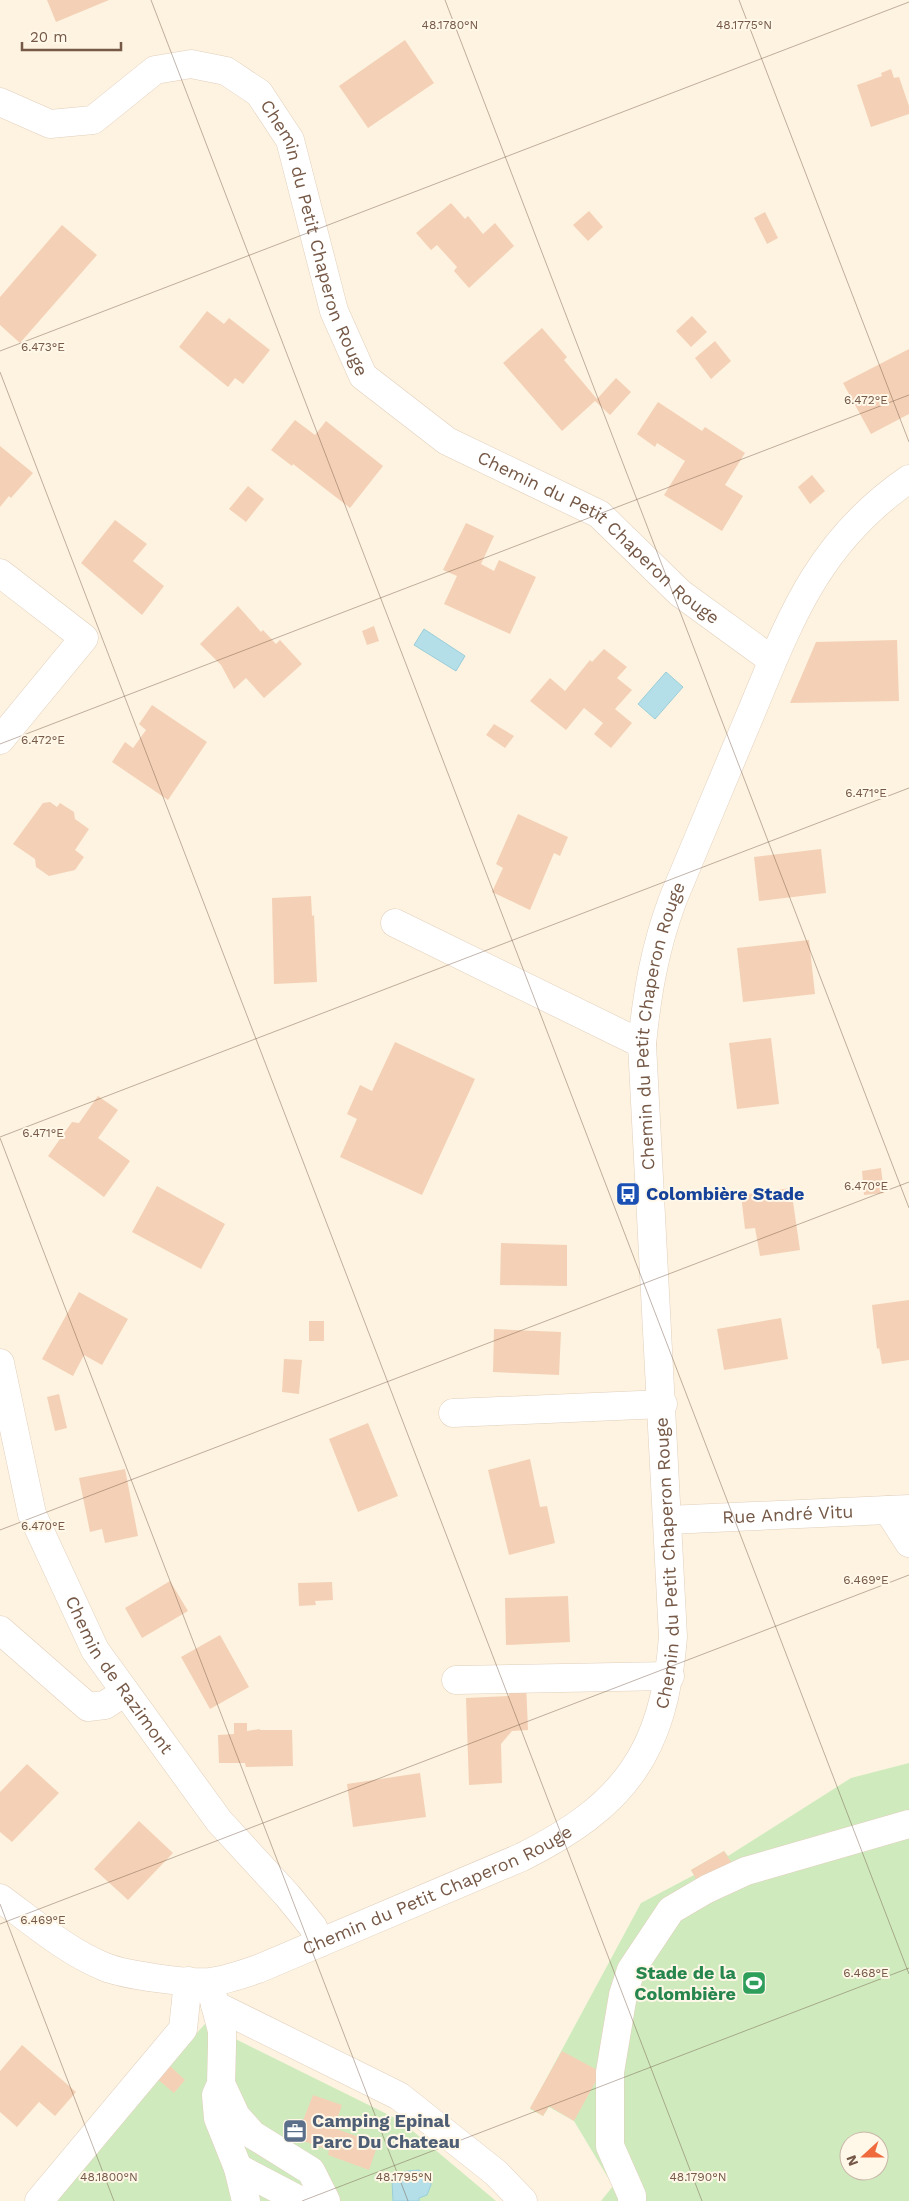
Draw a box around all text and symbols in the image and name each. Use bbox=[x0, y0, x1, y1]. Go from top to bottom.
text: 48.1780°N bbox=[422, 18, 478, 32]
text: 48.1775°N bbox=[716, 18, 772, 32]
scale bar bbox=[22, 20, 121, 52]
text: 20 m bbox=[30, 28, 68, 46]
street label: Chemin du Petit Chaperon Rouge bbox=[256, 96, 373, 379]
text: 6.473°E bbox=[21, 340, 65, 354]
text: 6.472°E bbox=[844, 393, 888, 407]
street label: Chemin du Petit Chaperon Rouge bbox=[474, 446, 724, 628]
text: 6.472°E bbox=[21, 733, 65, 747]
text: 6.471°E bbox=[845, 786, 887, 800]
street label: Chemin du Petit Chaperon Rouge bbox=[631, 878, 689, 1171]
text: 6.471°E bbox=[22, 1126, 64, 1140]
text: 6.470°E bbox=[844, 1179, 888, 1193]
bus stop icon: Colombière Stade bbox=[615, 1181, 641, 1207]
place label: Colombière Stade bbox=[646, 1183, 804, 1204]
street label: Chemin du Petit Chaperon Rouge bbox=[651, 1417, 683, 1711]
street label: Rue André Vitu bbox=[722, 1501, 854, 1528]
text: 6.470°E bbox=[21, 1519, 65, 1533]
text: 6.469°E bbox=[843, 1573, 889, 1587]
street label: Chemin de Razimont bbox=[61, 1592, 178, 1758]
street label: Chemin du Petit Chaperon Rouge bbox=[299, 1820, 576, 1959]
text: 6.469°E bbox=[20, 1913, 66, 1927]
place label: Stade de la Colombière bbox=[634, 1962, 737, 2004]
text: 6.468°E bbox=[843, 1966, 889, 1980]
sports icon: Stade de la Colombière bbox=[741, 1970, 767, 1996]
place label: Camping Epinal Parc Du Chateau bbox=[312, 2110, 460, 2152]
office icon: Camping Epinal Parc Du Chateau bbox=[282, 2118, 308, 2144]
north arrow bbox=[839, 2131, 889, 2181]
text: N bbox=[843, 2153, 861, 2168]
text: 48.1800°N bbox=[80, 2170, 138, 2184]
text: 48.1795°N bbox=[376, 2170, 432, 2184]
text: 48.1790°N bbox=[669, 2170, 727, 2184]

